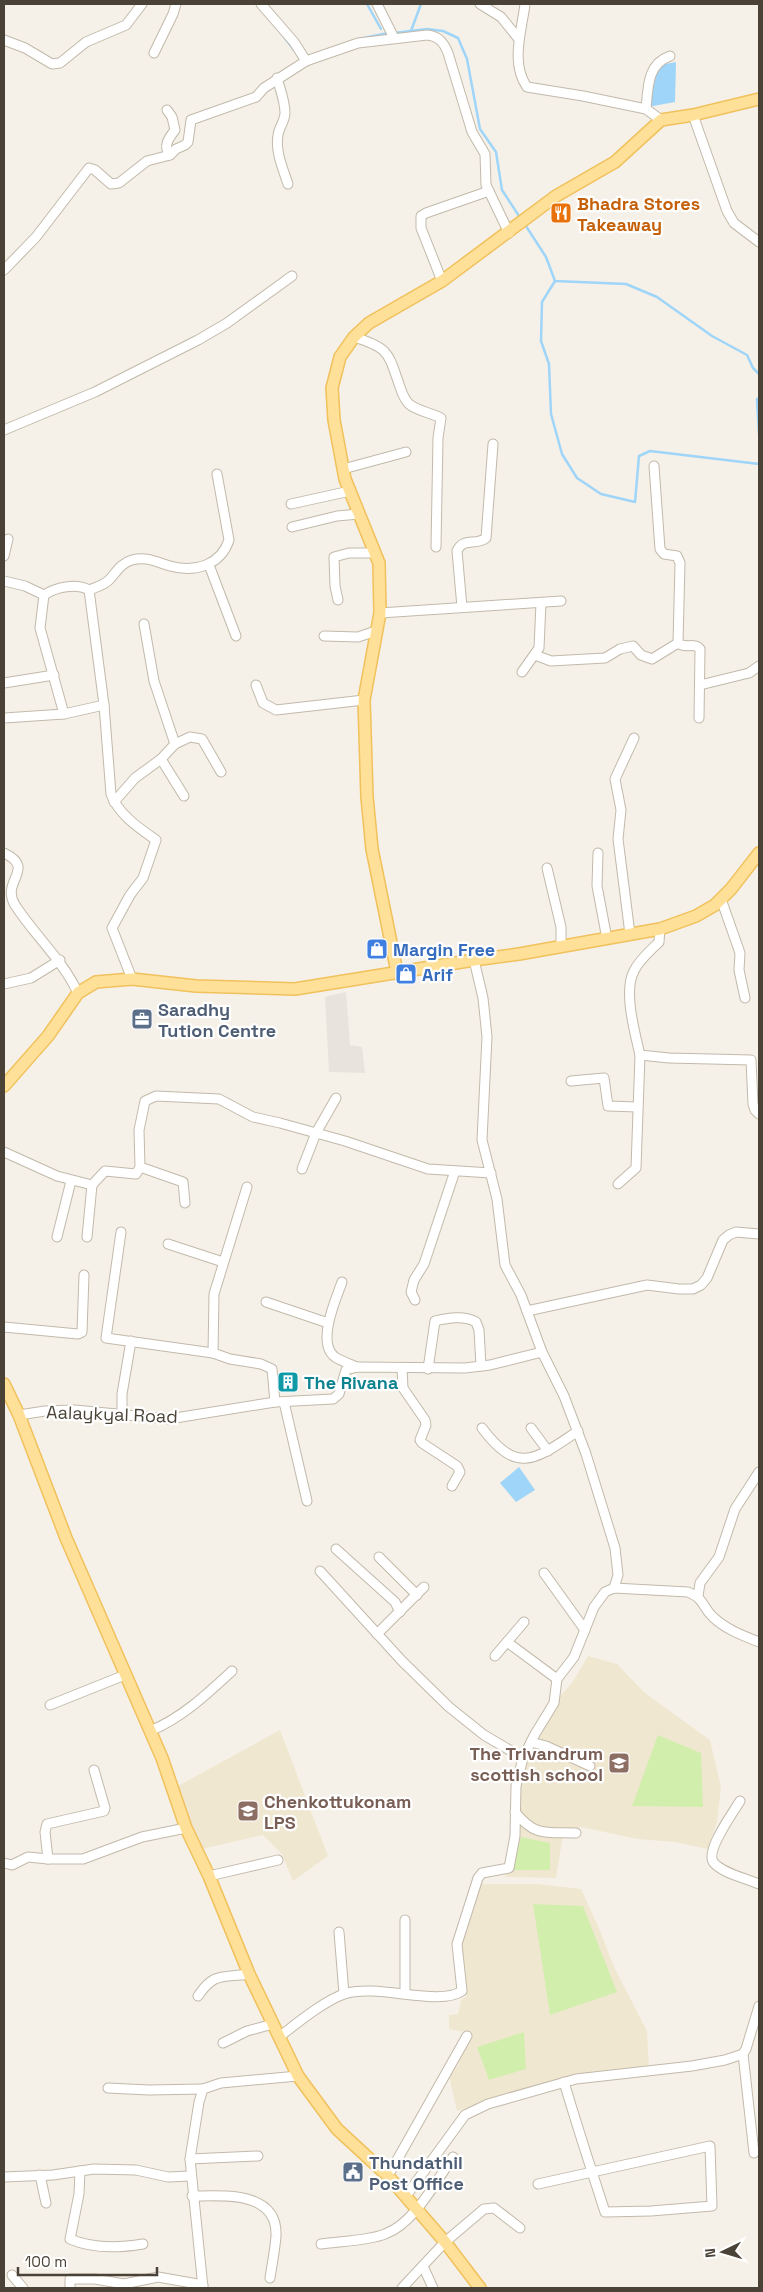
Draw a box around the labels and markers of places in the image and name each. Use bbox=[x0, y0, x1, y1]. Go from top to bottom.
place label: Bhadra Stores Takeaway bbox=[577, 192, 700, 236]
restaurant icon: Bhadra Stores Takeaway bbox=[549, 201, 573, 225]
shop icon: Margin Free bbox=[365, 937, 389, 961]
place label: Margin Free bbox=[393, 938, 495, 961]
shop icon: Arif bbox=[394, 962, 418, 986]
place label: Arif bbox=[422, 963, 453, 986]
place label: Saradhy Tution Centre bbox=[158, 998, 276, 1042]
office icon: Saradhy Tution Centre bbox=[130, 1007, 154, 1031]
building icon: The Rivana bbox=[276, 1370, 300, 1394]
place label: The Rivana bbox=[304, 1371, 399, 1394]
place label: The Trivandrum scottish school bbox=[469, 1742, 603, 1786]
school or university icon: The Trivandrum scottish school bbox=[607, 1751, 631, 1775]
place label: Chenkottukonam LPS bbox=[264, 1790, 411, 1834]
school or university icon: Chenkottukonam LPS bbox=[236, 1799, 260, 1823]
place label: Thundathil Post Office bbox=[369, 2151, 464, 2195]
public building icon: Thundathil Post Office bbox=[341, 2160, 365, 2184]

